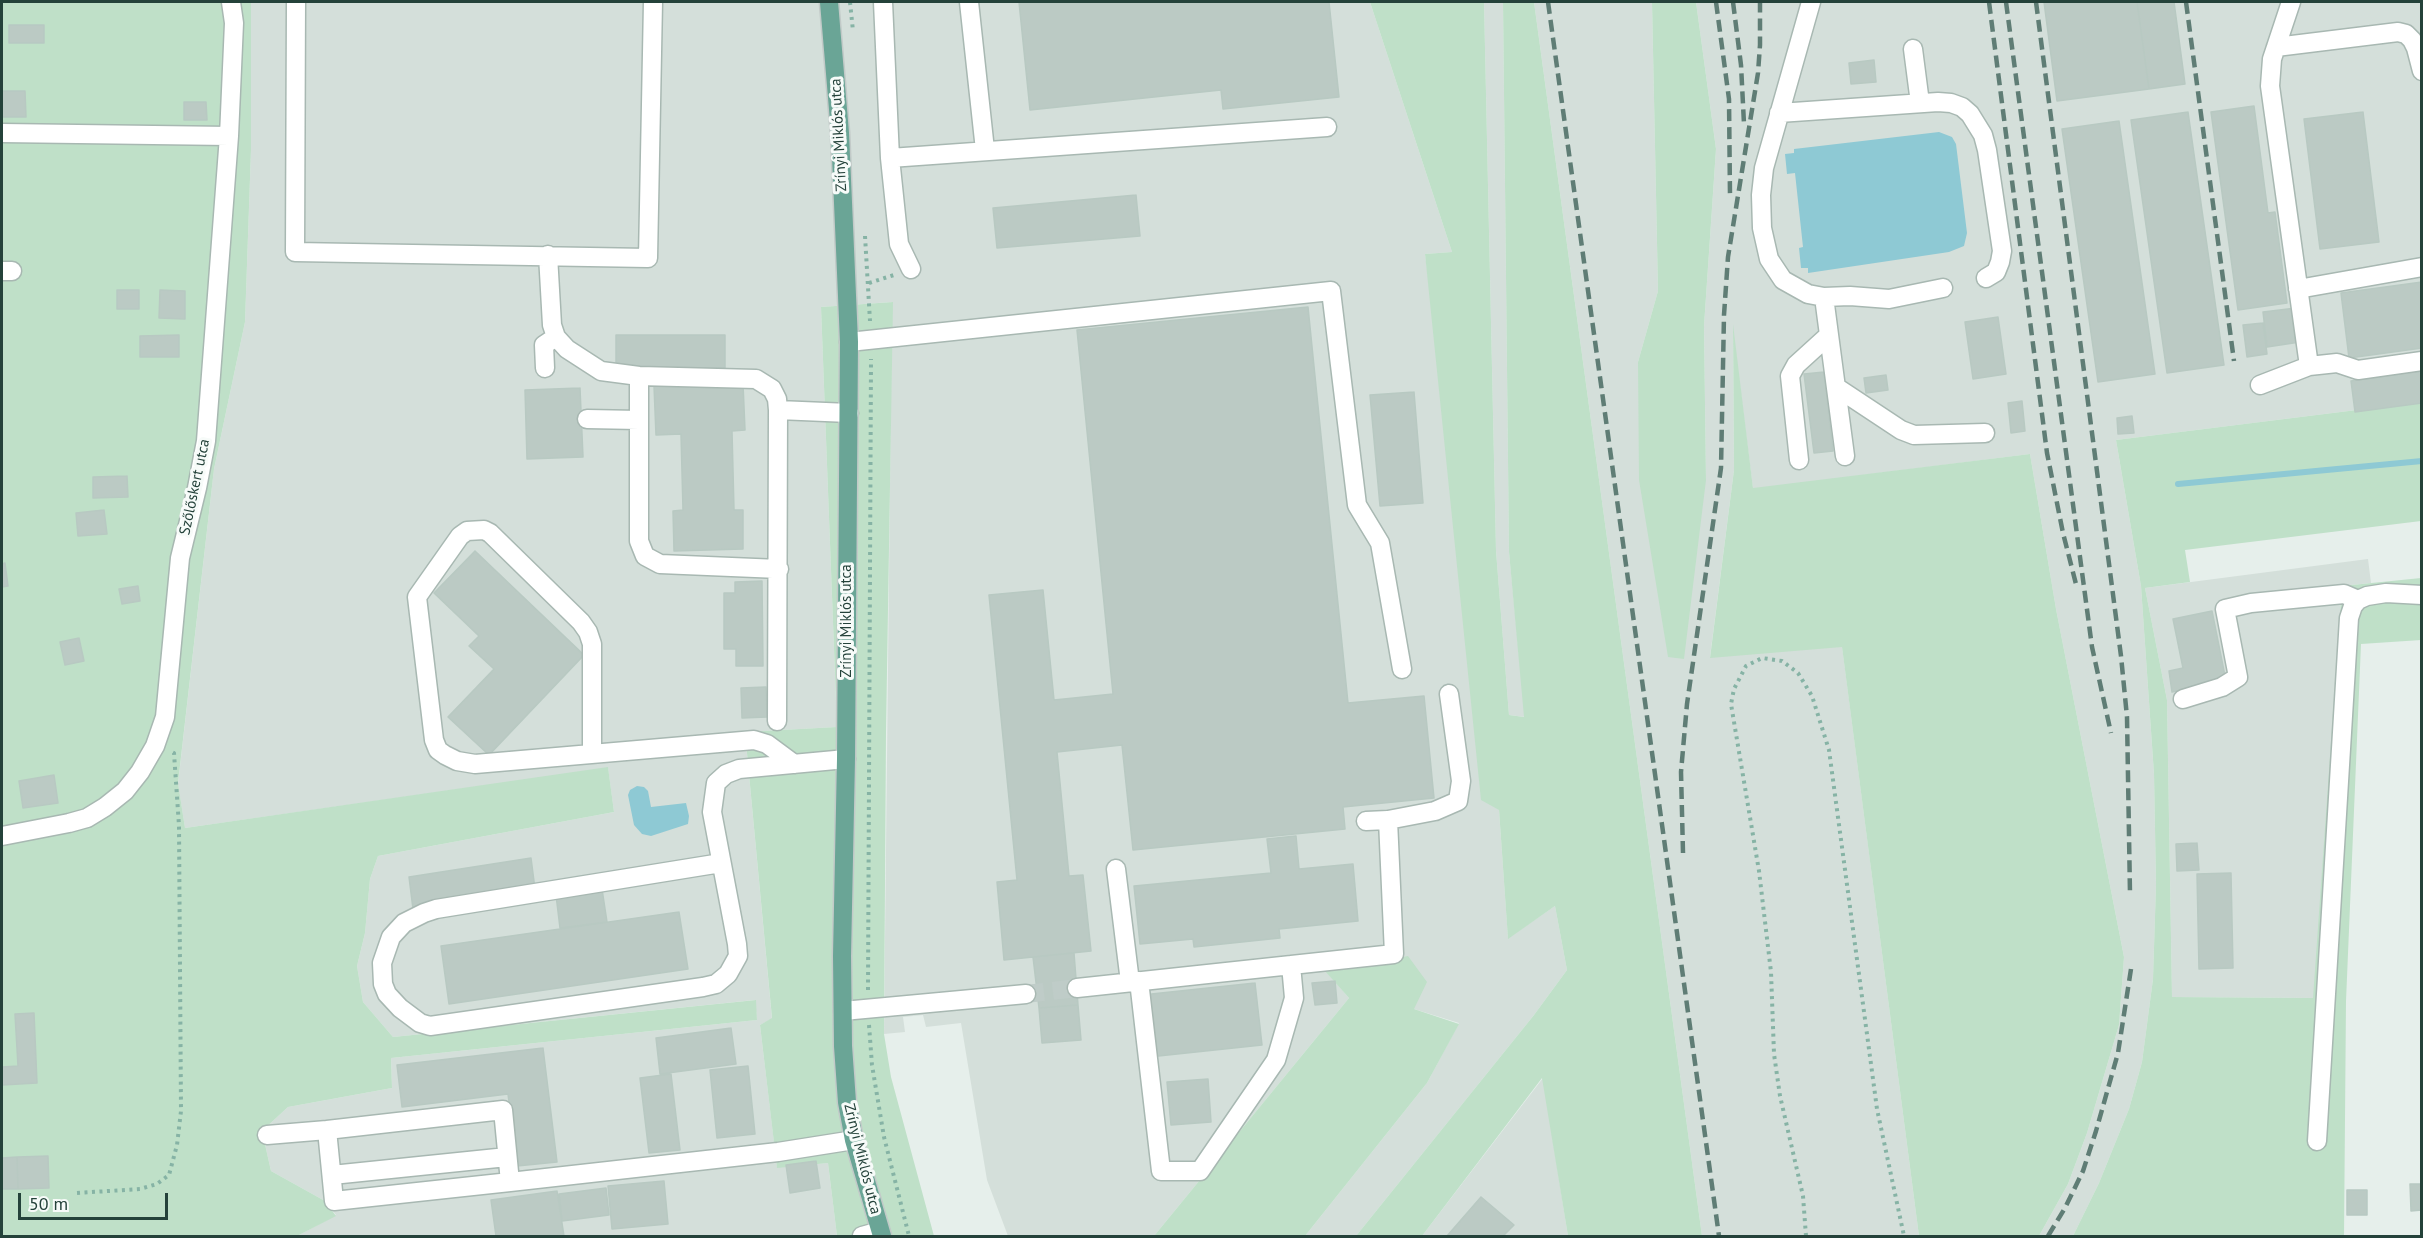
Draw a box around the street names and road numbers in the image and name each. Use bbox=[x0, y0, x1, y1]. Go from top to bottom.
street label: Zrínyi Miklós utca bbox=[827, 78, 851, 192]
street label: Szőlőskert utca bbox=[176, 437, 214, 537]
street label: Zrínyi Miklós utca bbox=[838, 564, 856, 678]
street label: Zrínyi Miklós utca bbox=[840, 1102, 884, 1216]

